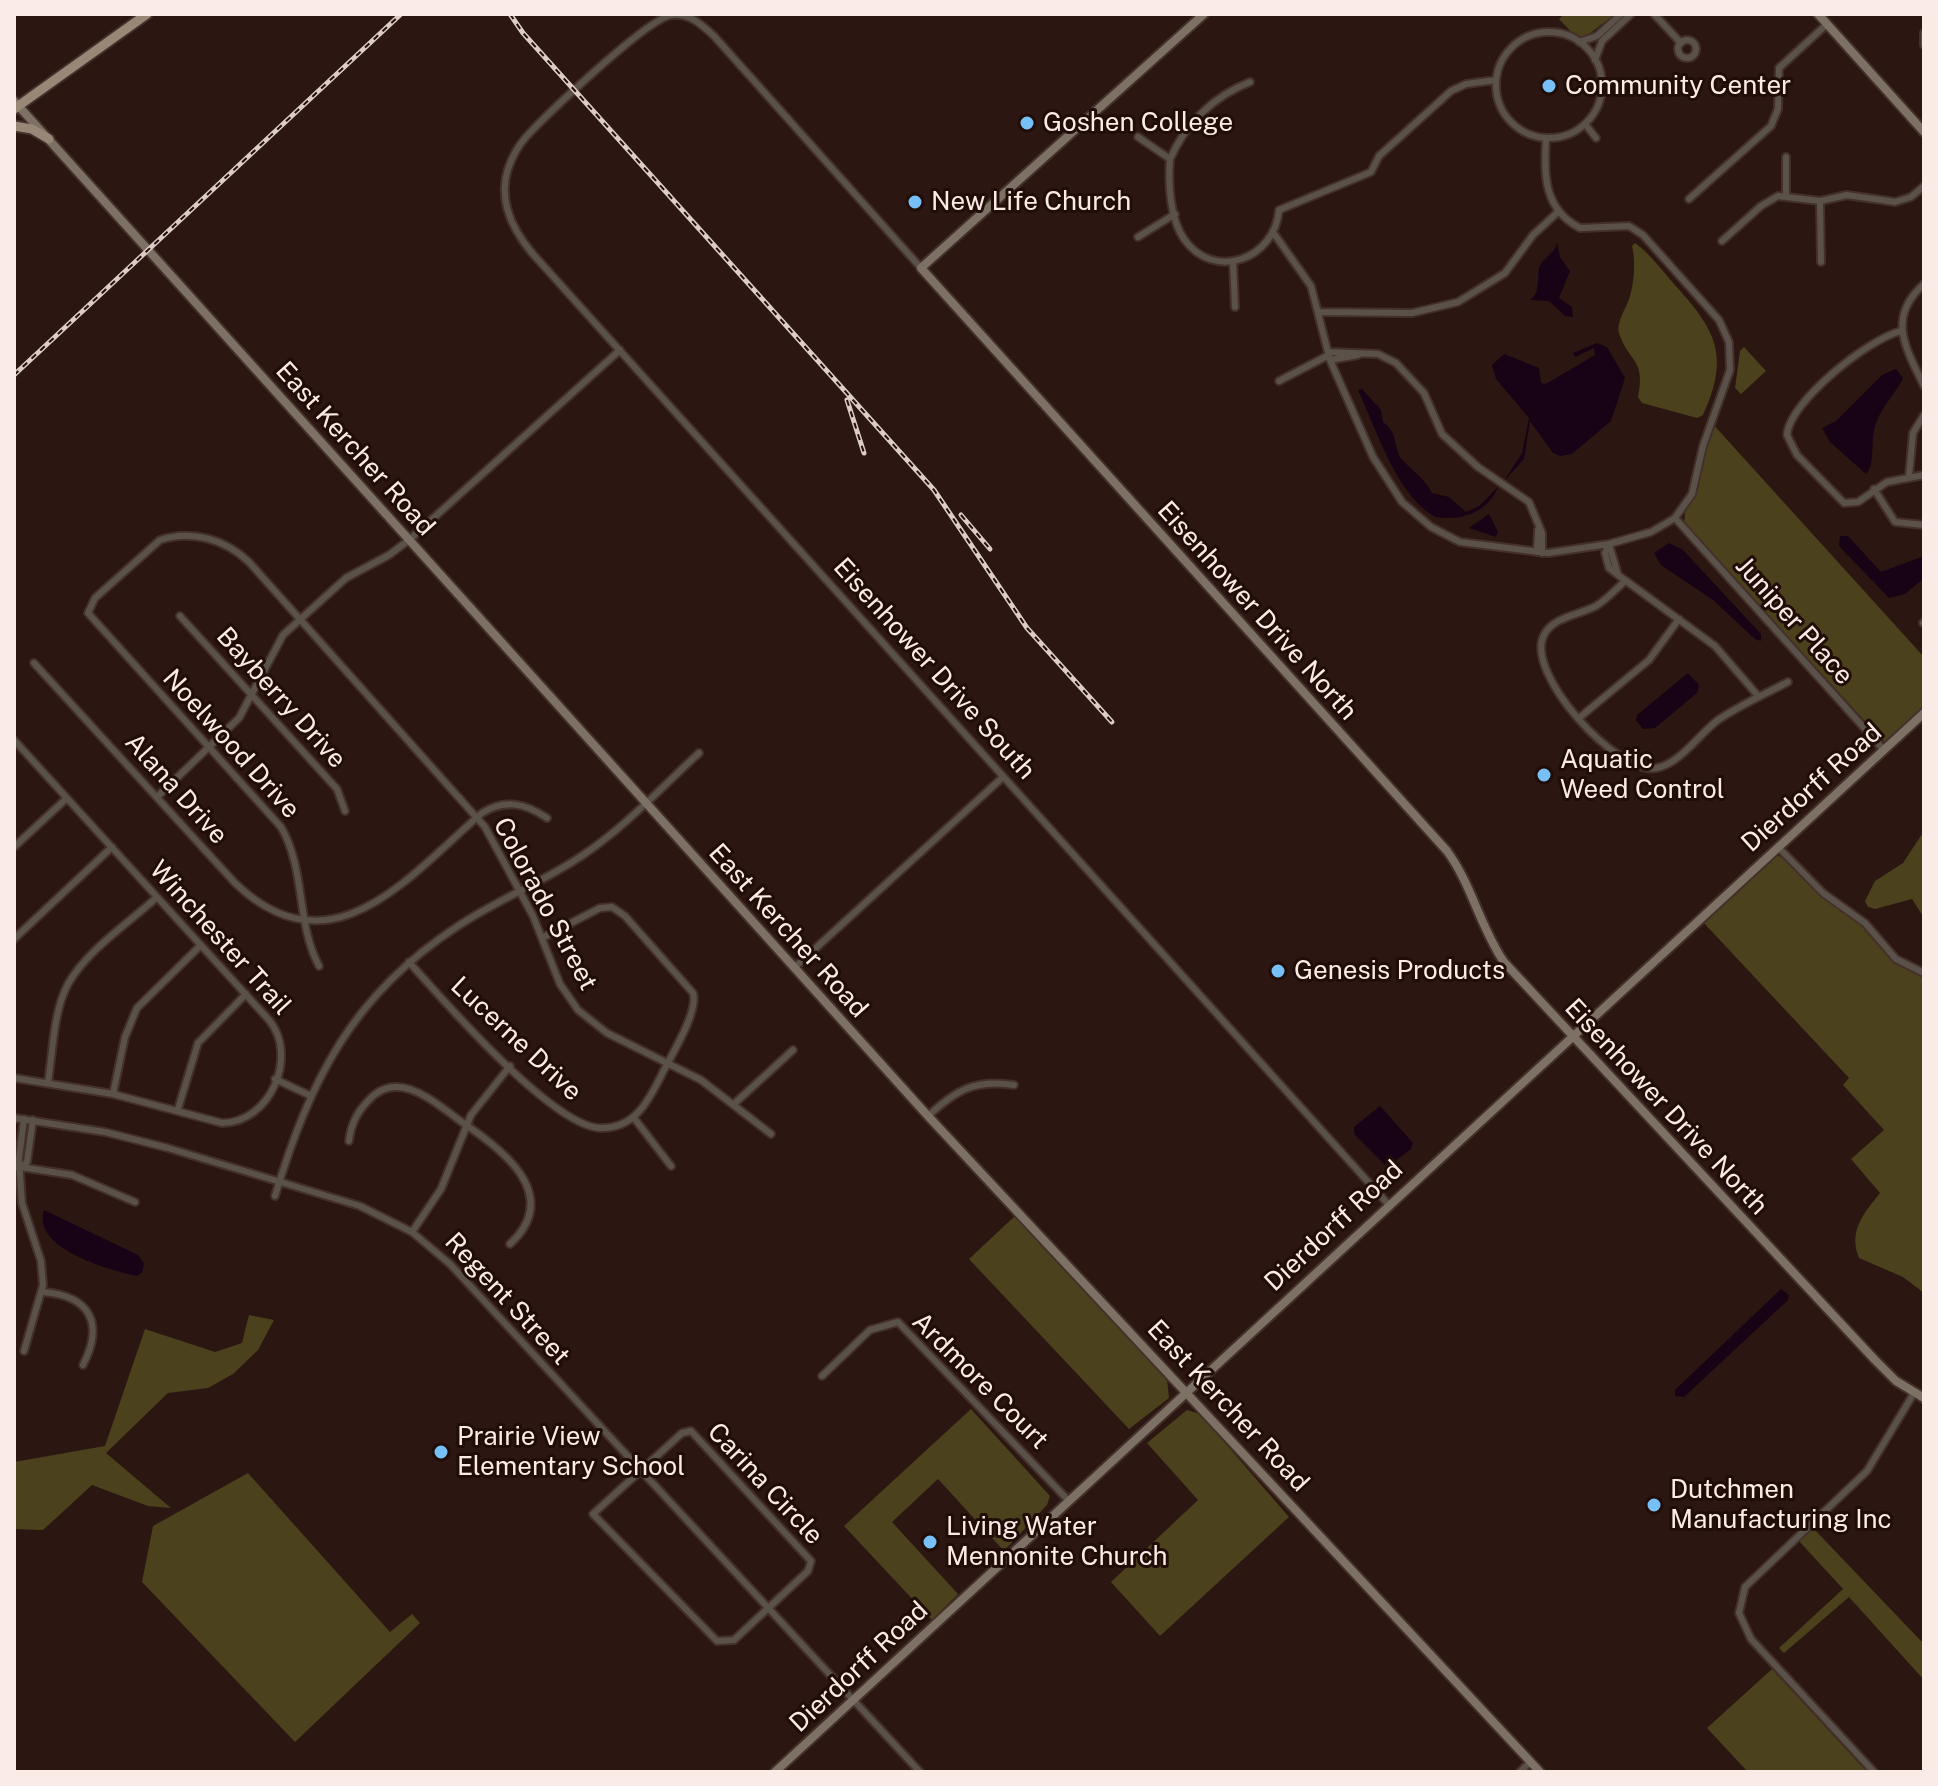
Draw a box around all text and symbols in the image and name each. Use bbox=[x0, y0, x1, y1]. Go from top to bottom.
place label: Community Center bbox=[1565, 70, 1791, 102]
marker: Community Center bbox=[1540, 77, 1558, 95]
place label: Goshen College bbox=[1043, 107, 1233, 139]
marker: Goshen College bbox=[1018, 114, 1036, 132]
place label: New Life Church bbox=[931, 186, 1131, 218]
marker: New Life Church bbox=[906, 193, 924, 211]
street label: East Kercher Road bbox=[269, 356, 441, 542]
street label: Eisenhower Drive North bbox=[1151, 495, 1363, 727]
street label: Juniper Place bbox=[1729, 551, 1859, 691]
street label: Eisenhower Drive South bbox=[827, 552, 1041, 786]
street label: Bayberry Drive bbox=[210, 621, 352, 775]
street label: Noelwood Drive bbox=[156, 663, 306, 825]
street label: Dierdorff Road bbox=[1736, 717, 1888, 859]
street label: Alana Drive bbox=[118, 727, 234, 851]
place label: Aquatic Weed Control bbox=[1560, 744, 1725, 806]
marker: Aquatic Weed Control bbox=[1535, 766, 1553, 784]
street label: Colorado Street bbox=[486, 812, 604, 996]
street label: East Kercher Road bbox=[702, 838, 874, 1024]
street label: Winchester Trail bbox=[143, 854, 297, 1022]
place label: Genesis Products bbox=[1294, 955, 1505, 987]
marker: Genesis Products bbox=[1269, 962, 1287, 980]
street label: Lucerne Drive bbox=[444, 971, 588, 1107]
street label: Eisenhower Drive North bbox=[1558, 993, 1774, 1221]
street label: Dierdorff Road bbox=[1258, 1154, 1410, 1298]
street label: Regent Street bbox=[438, 1227, 576, 1371]
street label: Ardmore Court bbox=[905, 1306, 1055, 1456]
street label: East Kercher Road bbox=[1141, 1314, 1315, 1498]
street label: Carina Circle bbox=[701, 1417, 829, 1551]
place label: Prairie View Elementary School bbox=[457, 1421, 685, 1482]
marker: Prairie View Elementary School bbox=[432, 1443, 450, 1461]
place label: Dutchmen Manufacturing Inc bbox=[1670, 1474, 1892, 1536]
marker: Dutchmen Manufacturing Inc bbox=[1645, 1496, 1663, 1514]
place label: Living Water Mennonite Church bbox=[946, 1511, 1168, 1572]
marker: Living Water Mennonite Church bbox=[921, 1533, 939, 1551]
street label: Dierdorff Road bbox=[783, 1595, 935, 1739]

